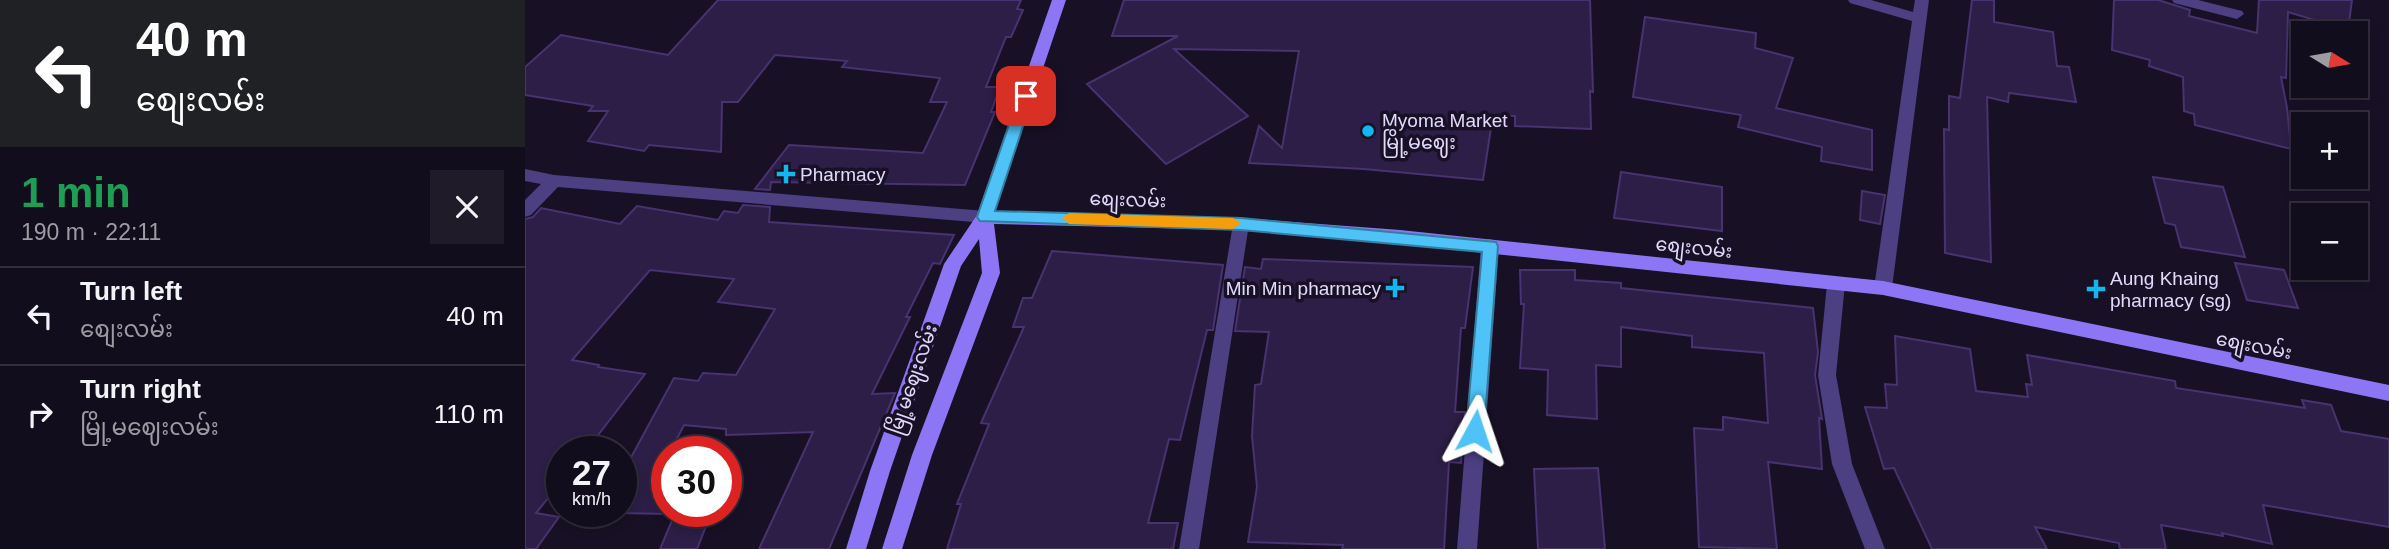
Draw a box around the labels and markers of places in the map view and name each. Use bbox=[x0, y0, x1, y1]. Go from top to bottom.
pin bbox=[996, 66, 1056, 126]
place label: Myoma Market မြို့မဈေး bbox=[1382, 110, 1508, 158]
marker: Myoma Market မြို့မဈေး bbox=[1360, 123, 1376, 139]
place label: Pharmacy bbox=[800, 164, 886, 185]
marker: Pharmacy bbox=[778, 166, 794, 182]
place label: Aung Khaing pharmacy (sg) bbox=[2110, 268, 2231, 311]
place label: Min Min pharmacy bbox=[1226, 278, 1381, 299]
marker: Min Min pharmacy bbox=[1387, 280, 1403, 296]
marker: Aung Khaing pharmacy (sg) bbox=[2088, 281, 2104, 297]

